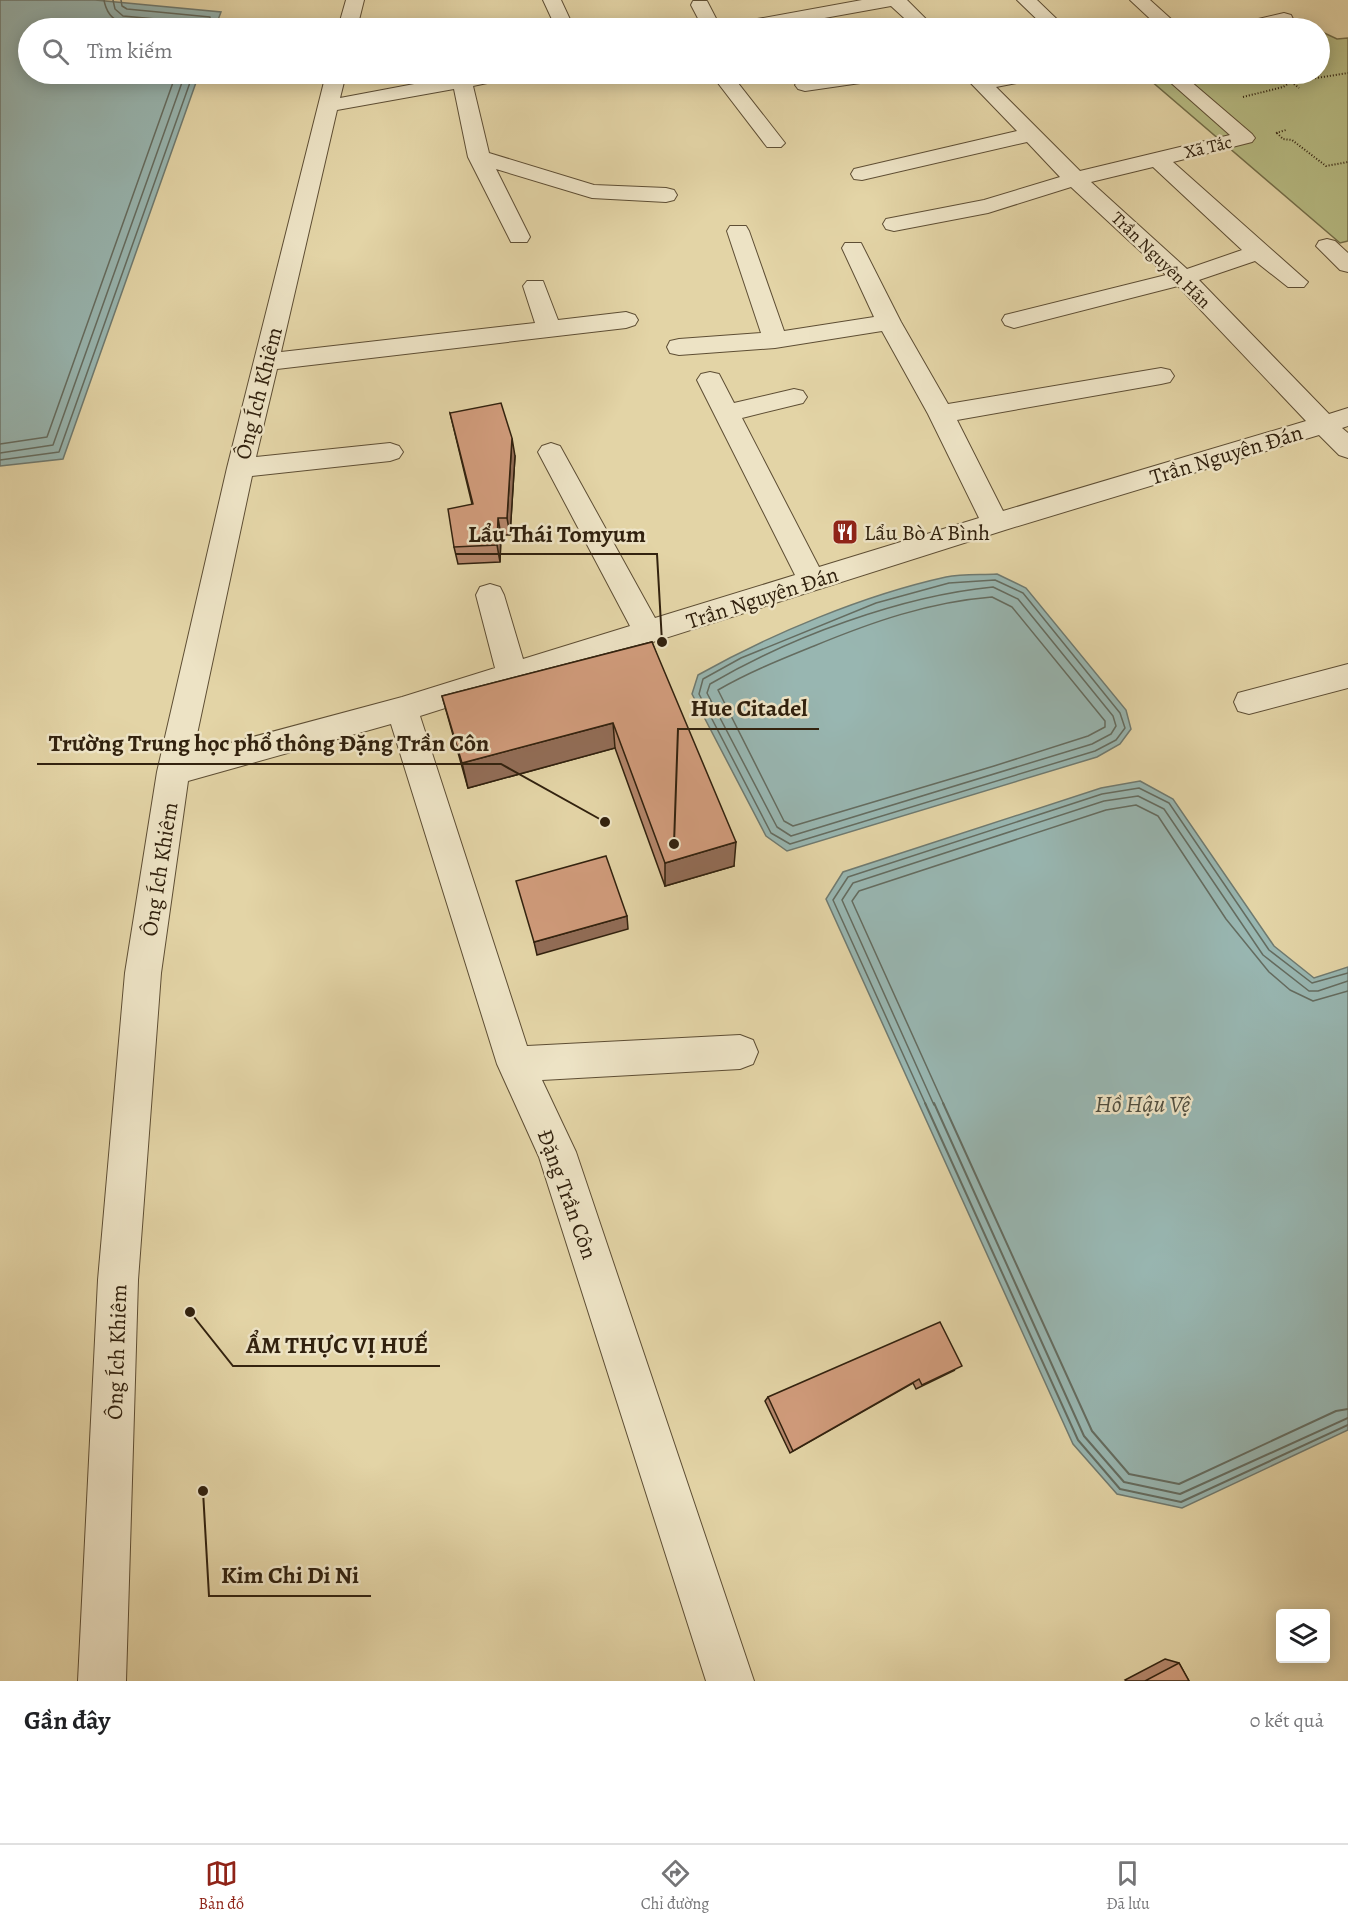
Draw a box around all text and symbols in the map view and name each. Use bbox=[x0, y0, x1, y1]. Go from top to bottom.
search box bbox=[18, 18, 1330, 84]
icon: search bbox=[39, 35, 72, 68]
text: Tìm kiếm bbox=[87, 36, 173, 66]
street label: Xã Tắc bbox=[1182, 130, 1234, 164]
street label: Trần Nguyên Hãn bbox=[1106, 206, 1216, 314]
street label: Ông Ích Khiêm bbox=[228, 324, 290, 463]
street label: Trần Nguyên Đán bbox=[1146, 417, 1306, 492]
callout: Lẩu Thái Tomyum bbox=[456, 512, 657, 554]
restaurant icon: Lẩu Bò A Bình bbox=[830, 517, 860, 547]
text: Lẩu Thái Tomyum bbox=[468, 518, 646, 550]
place label: Lẩu Bò A Bình bbox=[864, 518, 990, 548]
street label: Trần Nguyên Đán bbox=[682, 559, 842, 637]
callout: Hue Citadel bbox=[678, 687, 819, 729]
text: Hue Citadel bbox=[690, 692, 808, 724]
callout: Trường Trung học phổ thông Đặng Trần Côn bbox=[37, 722, 501, 764]
text: Trường Trung học phổ thông Đặng Trần Côn bbox=[49, 727, 490, 759]
street label: Ông Ích Khiêm bbox=[135, 800, 185, 938]
water label: Hồ Hậu Vệ bbox=[1095, 1088, 1191, 1120]
street label: Đặng Trần Côn bbox=[530, 1125, 604, 1263]
street label: Ông Ích Khiêm bbox=[100, 1284, 134, 1420]
callout: ẨM THỰC VỊ HUẾ bbox=[233, 1324, 440, 1366]
text: ẨM THỰC VỊ HUẾ bbox=[245, 1329, 428, 1361]
callout: Kim Chi Di Ni bbox=[209, 1554, 371, 1596]
text: Kim Chi Di Ni bbox=[221, 1559, 359, 1591]
map controls bbox=[1276, 1609, 1330, 1663]
button: layers bbox=[1276, 1609, 1330, 1663]
text: Gần đây bbox=[24, 1703, 110, 1738]
text: 0 kết quả bbox=[1250, 1707, 1324, 1734]
tab: Bản đồ bbox=[198, 1857, 244, 1915]
tab: Chỉ đường bbox=[641, 1857, 709, 1915]
tab: Đã lưu bbox=[1106, 1857, 1150, 1915]

